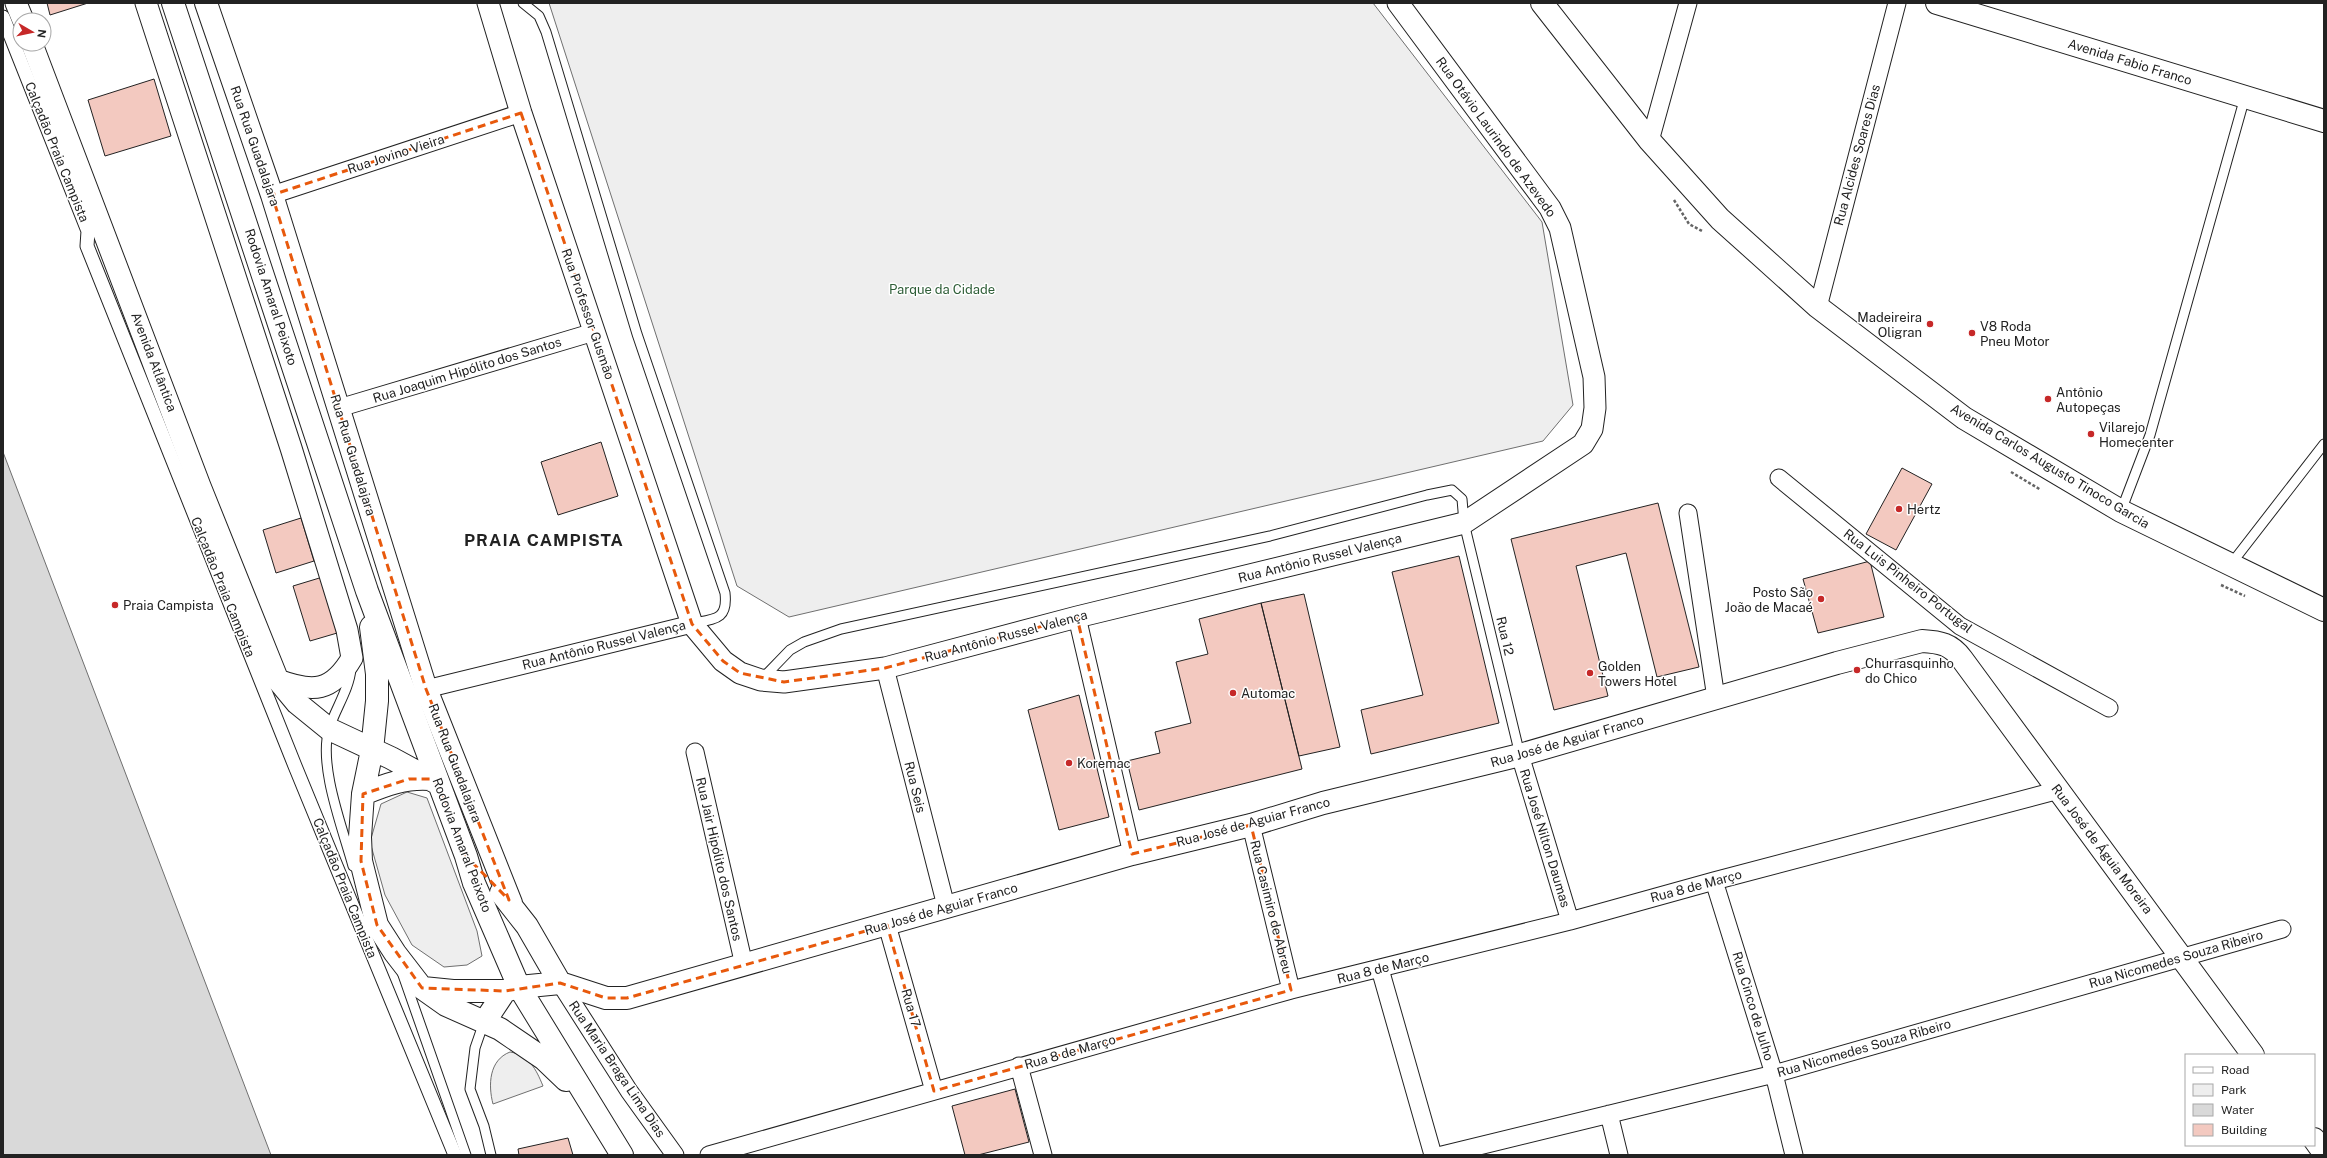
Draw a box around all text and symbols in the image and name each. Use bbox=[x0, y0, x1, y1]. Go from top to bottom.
north arrow bbox=[12, 12, 52, 52]
text: N bbox=[35, 28, 48, 39]
street label: Avenida Fabio Franco bbox=[2066, 36, 2194, 88]
street label: Rua Otávio Laurindo de Azevedo bbox=[1433, 54, 1559, 220]
street label: Calçadão Praia Campista bbox=[22, 80, 92, 224]
street label: Rua Alcides Soares Dias bbox=[1831, 83, 1883, 227]
street label: Rua Rua Guadalajara bbox=[227, 84, 283, 208]
street label: Rua Jovino Vieira bbox=[346, 131, 446, 177]
street label: Rodovia Amaral Peixoto bbox=[242, 227, 300, 367]
street label: Rua Professor Gusmão bbox=[559, 247, 617, 381]
park label: Parque da Cidade bbox=[889, 282, 995, 297]
street label: Avenida Atlântica bbox=[128, 310, 180, 414]
place label: Madeireira Oligran bbox=[1857, 310, 1922, 340]
marker: Madeireira Oligran bbox=[1925, 319, 1935, 329]
place label: V8 Roda Pneu Motor bbox=[1980, 319, 2050, 349]
marker: V8 Roda Pneu Motor bbox=[1967, 328, 1977, 338]
street label: Rua Joaquim Hipólito dos Santos bbox=[371, 334, 563, 406]
place label: Antônio Autopeças bbox=[2056, 385, 2121, 415]
street label: Rua Rua Guadalajara bbox=[327, 393, 379, 517]
marker: Antônio Autopeças bbox=[2043, 394, 2053, 404]
street label: Avenida Carlos Augusto Tinoco Garcia bbox=[1948, 401, 2152, 531]
place label: Vilarejo Homecenter bbox=[2099, 420, 2174, 450]
marker: Vilarejo Homecenter bbox=[2086, 429, 2096, 439]
place label: Hertz bbox=[1907, 502, 1940, 517]
marker: Hertz bbox=[1894, 504, 1904, 514]
street label: Calçadão Praia Campista bbox=[188, 515, 258, 659]
street label: Rua Luis Pinheiro Portugal bbox=[1841, 526, 1975, 636]
district label: PRAIA CAMPISTA bbox=[464, 530, 624, 550]
street label: Rua Antônio Russel Valença bbox=[1237, 530, 1403, 586]
place label: Posto São João de Macaé bbox=[1725, 585, 1813, 615]
marker: Posto São João de Macaé bbox=[1816, 594, 1826, 604]
place label: Praia Campista bbox=[123, 598, 214, 613]
marker: Praia Campista bbox=[110, 600, 120, 610]
street label: Rua Antônio Russel Valença bbox=[923, 607, 1089, 665]
street label: Rua 12 bbox=[1493, 615, 1517, 657]
street label: Rua Antônio Russel Valença bbox=[521, 617, 687, 673]
place label: Churrasquinho do Chico bbox=[1865, 656, 1954, 686]
place label: Golden Towers Hotel bbox=[1598, 659, 1677, 689]
marker: Churrasquinho do Chico bbox=[1852, 665, 1862, 675]
marker: Golden Towers Hotel bbox=[1585, 668, 1595, 678]
place label: Automac bbox=[1241, 686, 1295, 701]
marker: Automac bbox=[1228, 688, 1238, 698]
street label: Rua Rua Guadalajara bbox=[425, 701, 485, 825]
street label: Rua José de Aguiar Franco bbox=[1489, 712, 1645, 770]
place label: Koremac bbox=[1077, 756, 1131, 771]
marker: Koremac bbox=[1064, 758, 1074, 768]
street label: Rua Seis bbox=[901, 760, 929, 814]
street label: Rua José Nilton Daumas bbox=[1517, 767, 1573, 909]
street label: Rodovia Amaral Peixoto bbox=[429, 776, 495, 914]
street label: Rua Jair Hipólito dos Santos bbox=[693, 776, 745, 942]
street label: Rua José de Águia Moreira bbox=[2048, 781, 2156, 917]
street label: Rua José de Aguiar Franco bbox=[1174, 794, 1332, 850]
street label: Calçadão Praia Campista bbox=[310, 816, 380, 960]
street label: Rua Casimiro de Abreu bbox=[1247, 839, 1295, 975]
street label: Rua 8 de Março bbox=[1649, 867, 1743, 905]
street label: Rua José de Aguiar Franco bbox=[863, 880, 1019, 938]
street label: Rua Nicomedes Souza Ribeiro bbox=[2087, 927, 2265, 991]
street label: Rua 8 de Março bbox=[1335, 949, 1431, 987]
street label: Rua Cinco de Julho bbox=[1729, 950, 1777, 1062]
street label: Rua 17 bbox=[898, 987, 924, 1029]
street label: Rua Maria Braga Lima Dias bbox=[566, 998, 668, 1140]
street label: Rua Nicomedes Souza Ribeiro bbox=[1775, 1016, 1953, 1080]
street label: Rua 8 de Março bbox=[1023, 1032, 1117, 1072]
legend bbox=[2185, 1054, 2315, 1146]
text: Road bbox=[2221, 1063, 2249, 1077]
text: Park bbox=[2221, 1083, 2247, 1097]
text: Water bbox=[2221, 1103, 2255, 1117]
text: Building bbox=[2221, 1123, 2267, 1137]

